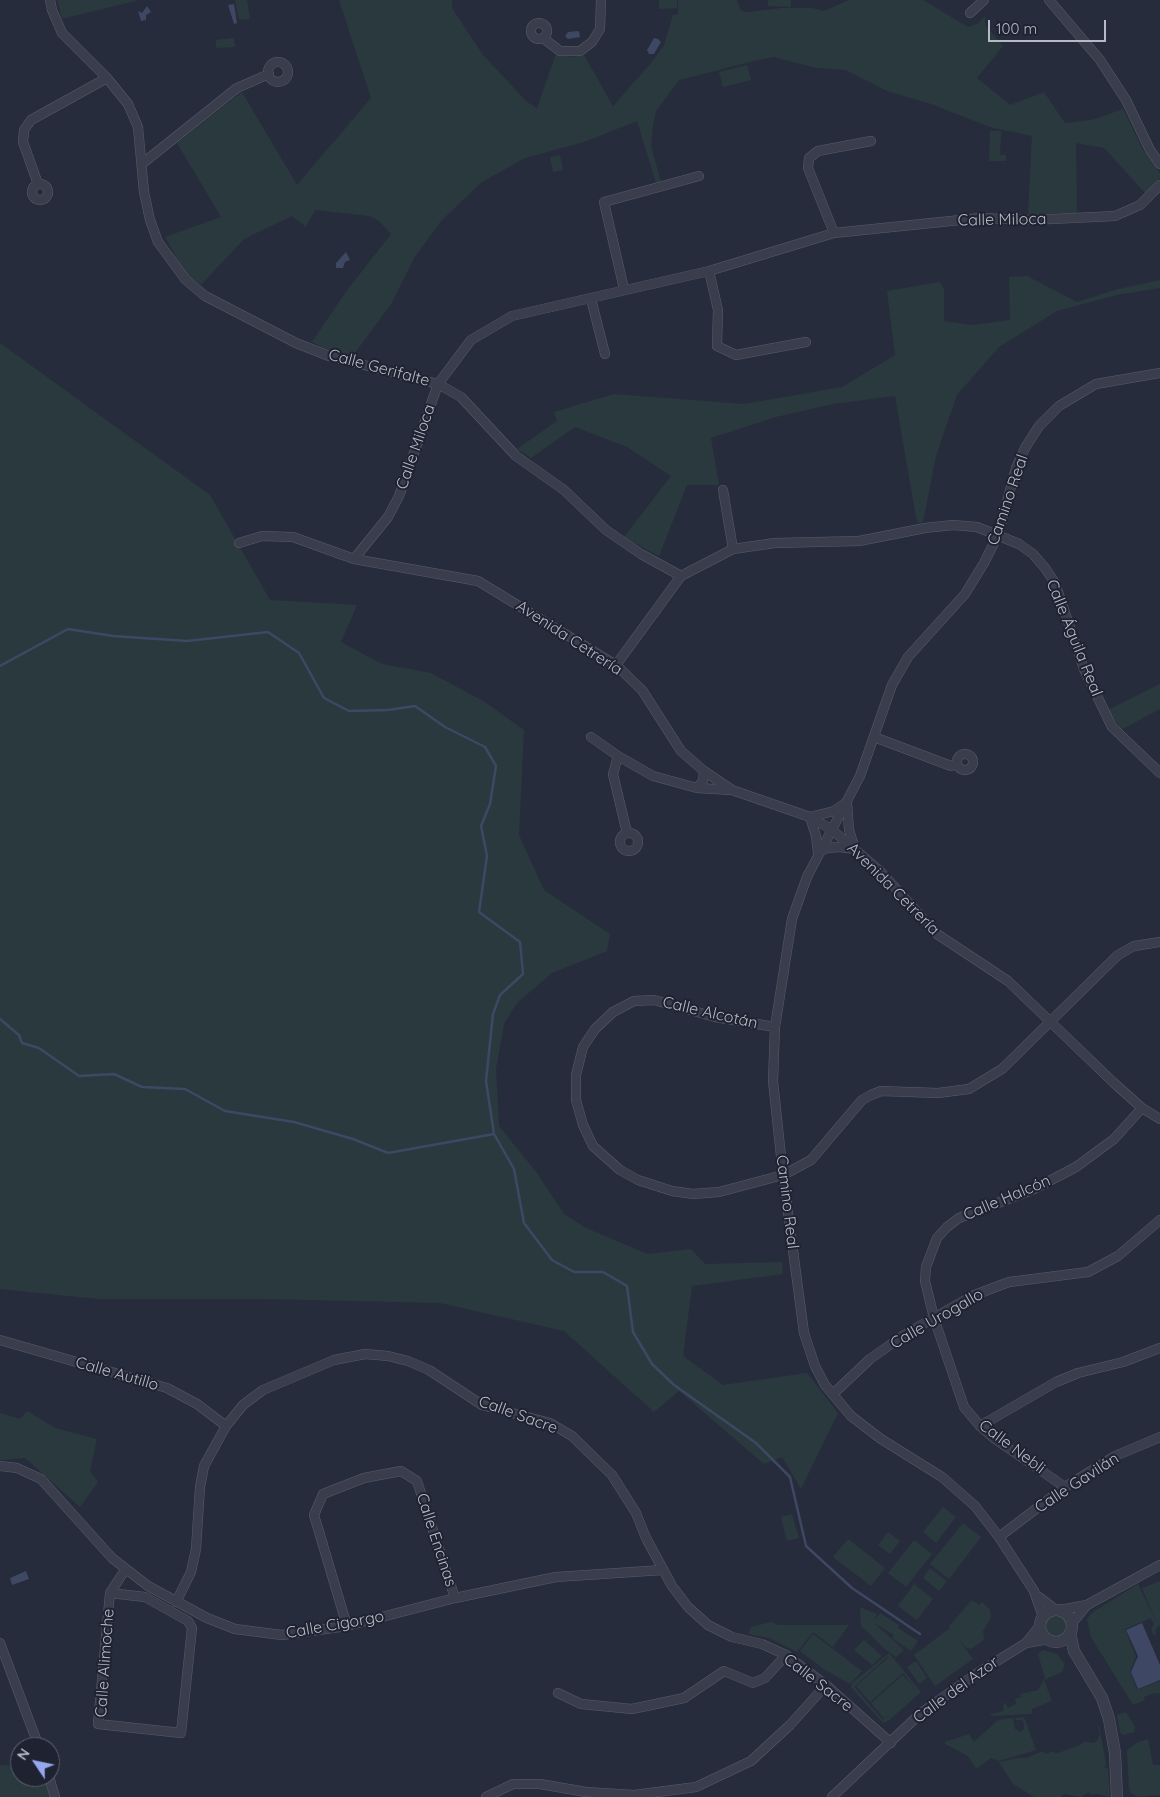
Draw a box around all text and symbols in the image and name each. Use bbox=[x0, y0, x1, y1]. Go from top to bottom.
scale bar bbox=[990, 10, 1108, 42]
text: 100 m bbox=[996, 19, 1037, 38]
street label: Calle Miloca bbox=[958, 210, 1046, 230]
street label: Calle Gerifalte bbox=[326, 345, 432, 391]
street label: Calle Miloca bbox=[393, 402, 439, 492]
street label: Camino Real bbox=[984, 452, 1032, 548]
street label: Calle Águila Real bbox=[1042, 577, 1106, 699]
street label: Avenida Cetrería bbox=[512, 597, 626, 679]
street label: Avenida Cetrería bbox=[843, 839, 943, 939]
street label: Calle Alcotán bbox=[661, 993, 759, 1033]
street label: Camino Real bbox=[772, 1154, 802, 1250]
street label: Calle Halcón bbox=[961, 1171, 1053, 1225]
street label: Calle Urogallo bbox=[887, 1285, 987, 1353]
street label: Calle Autillo bbox=[73, 1353, 161, 1395]
street label: Calle Sacre bbox=[476, 1392, 560, 1438]
street label: Calle Nebli bbox=[975, 1416, 1049, 1478]
street label: Calle Gavilán bbox=[1031, 1449, 1123, 1517]
street label: Calle Encinas bbox=[412, 1491, 460, 1589]
street label: Calle Cigorgo bbox=[284, 1607, 386, 1643]
street label: Calle Alimoche bbox=[92, 1608, 118, 1718]
street label: Calle Sacre bbox=[780, 1650, 856, 1716]
street label: Calle del Azor bbox=[909, 1652, 1003, 1728]
north arrow bbox=[10, 1737, 60, 1787]
text: N bbox=[13, 1745, 34, 1763]

